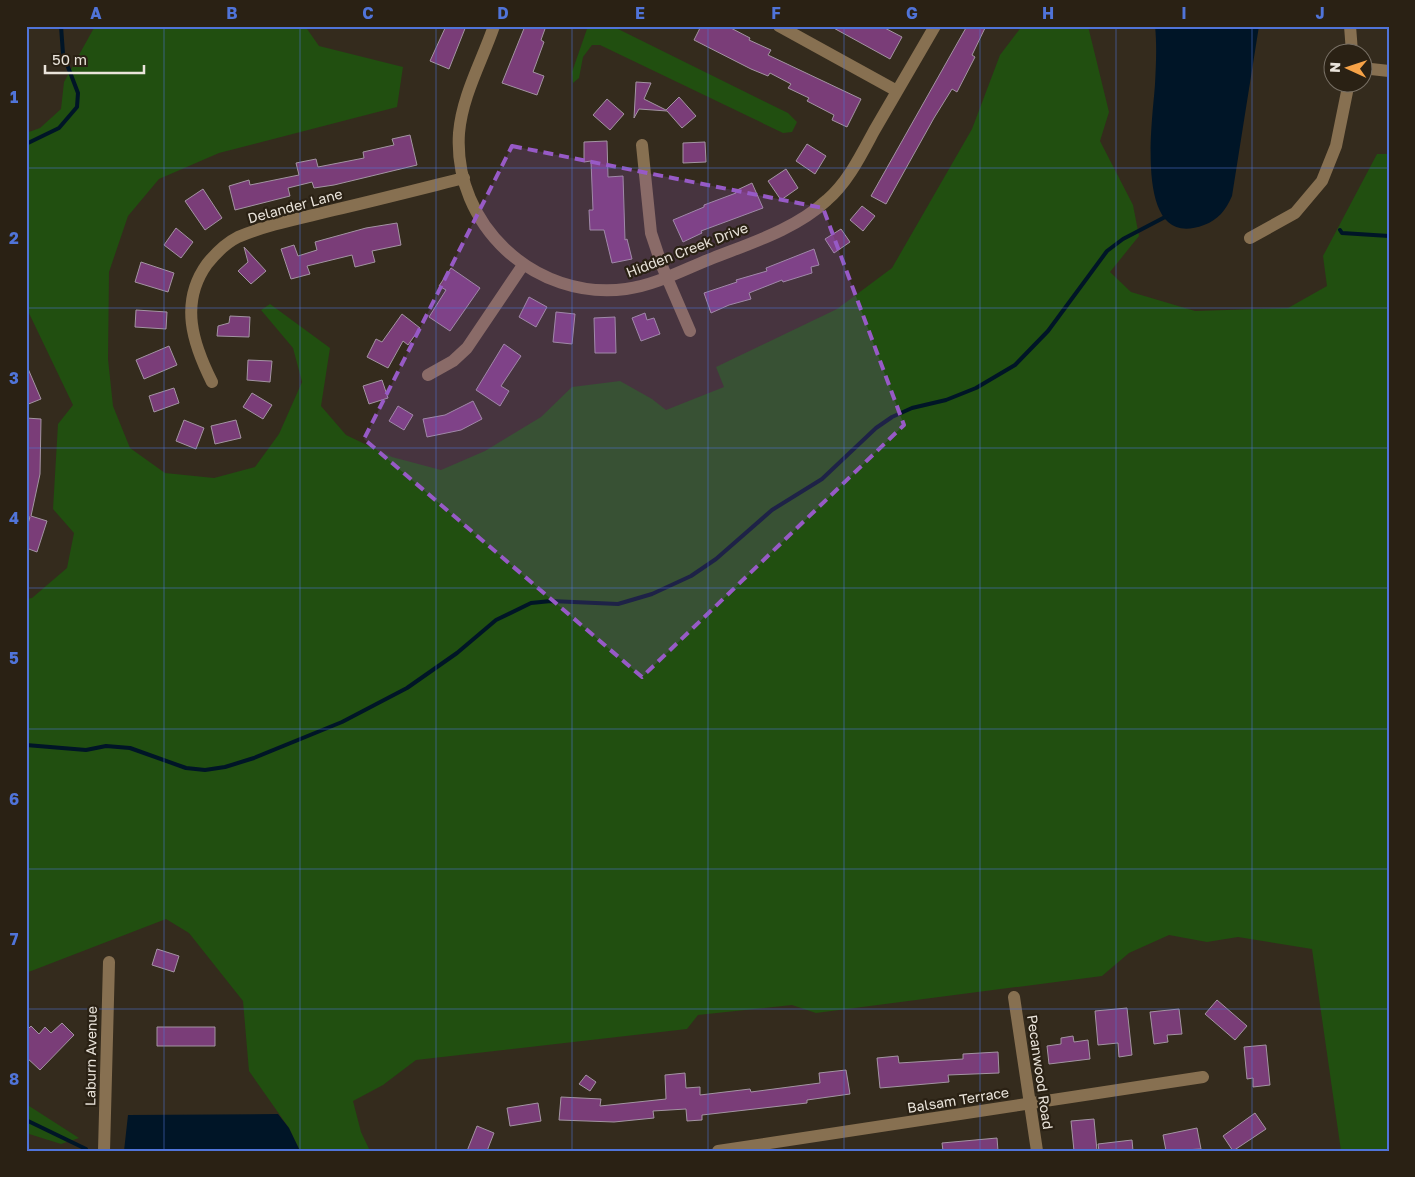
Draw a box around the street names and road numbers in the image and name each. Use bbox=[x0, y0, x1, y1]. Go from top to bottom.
street label: Delander Lane bbox=[246, 185, 344, 226]
street label: Hidden Creek Drive bbox=[624, 218, 750, 281]
street label: Laburn Avenue bbox=[81, 1006, 100, 1106]
street label: Pecanwood Road bbox=[1024, 1014, 1057, 1130]
street label: Balsam Terrace bbox=[906, 1083, 1010, 1116]

